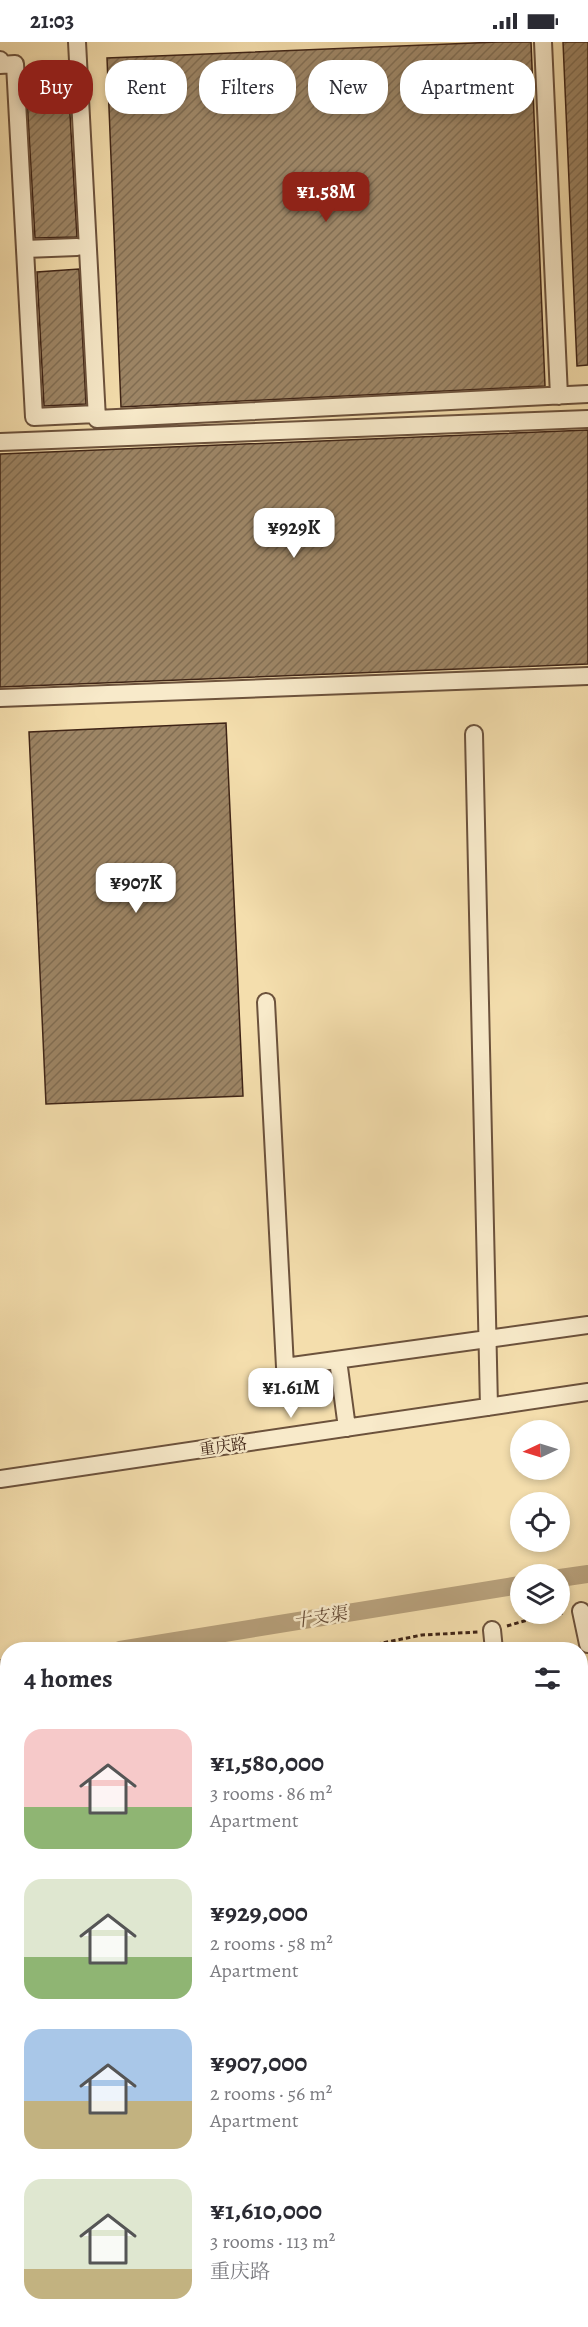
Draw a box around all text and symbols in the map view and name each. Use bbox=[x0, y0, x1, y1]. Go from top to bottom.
text: 21:03 bbox=[30, 6, 74, 36]
chip: Buy bbox=[18, 60, 93, 114]
chip: Rent bbox=[105, 60, 187, 114]
chip: Filters bbox=[199, 60, 296, 114]
chip: New bbox=[308, 60, 388, 114]
chip: Apartment bbox=[400, 60, 535, 114]
pin: ¥1.58M bbox=[277, 172, 375, 223]
text: ¥1.58M bbox=[296, 178, 356, 205]
pin: ¥929K bbox=[252, 508, 336, 559]
text: ¥929K bbox=[268, 514, 320, 541]
pin: ¥907K bbox=[94, 863, 178, 914]
text: ¥907K bbox=[110, 869, 162, 896]
pin: ¥1.61M bbox=[242, 1368, 340, 1419]
text: ¥1.61M bbox=[262, 1374, 320, 1401]
north arrow bbox=[510, 1420, 570, 1480]
map controls bbox=[510, 1420, 570, 1624]
street label: 重庆路 bbox=[198, 1433, 248, 1461]
button: locate bbox=[510, 1492, 570, 1552]
button: layers bbox=[510, 1564, 570, 1624]
water label: 十支渠 bbox=[291, 1600, 352, 1633]
text: 4 homes bbox=[24, 1661, 113, 1696]
icon: filters bbox=[531, 1662, 564, 1695]
text: ¥1,580,000 bbox=[210, 1745, 324, 1780]
icon: home bbox=[72, 1753, 144, 1825]
text: 3 rooms · 86 m² bbox=[210, 1780, 332, 1807]
text: Apartment bbox=[210, 1807, 299, 1834]
text: ¥929,000 bbox=[210, 1895, 308, 1930]
icon: home bbox=[72, 1903, 144, 1975]
text: 2 rooms · 58 m² bbox=[210, 1930, 333, 1957]
text: Apartment bbox=[210, 1957, 299, 1984]
text: ¥907,000 bbox=[210, 2045, 307, 2080]
icon: home bbox=[72, 2053, 144, 2125]
text: 2 rooms · 56 m² bbox=[210, 2080, 332, 2107]
text: Apartment bbox=[210, 2107, 299, 2134]
text: ¥1,610,000 bbox=[210, 2193, 322, 2228]
icon: home bbox=[72, 2203, 144, 2275]
text: 3 rooms · 113 m² bbox=[210, 2228, 335, 2255]
text: 重庆路 bbox=[210, 2258, 270, 2285]

